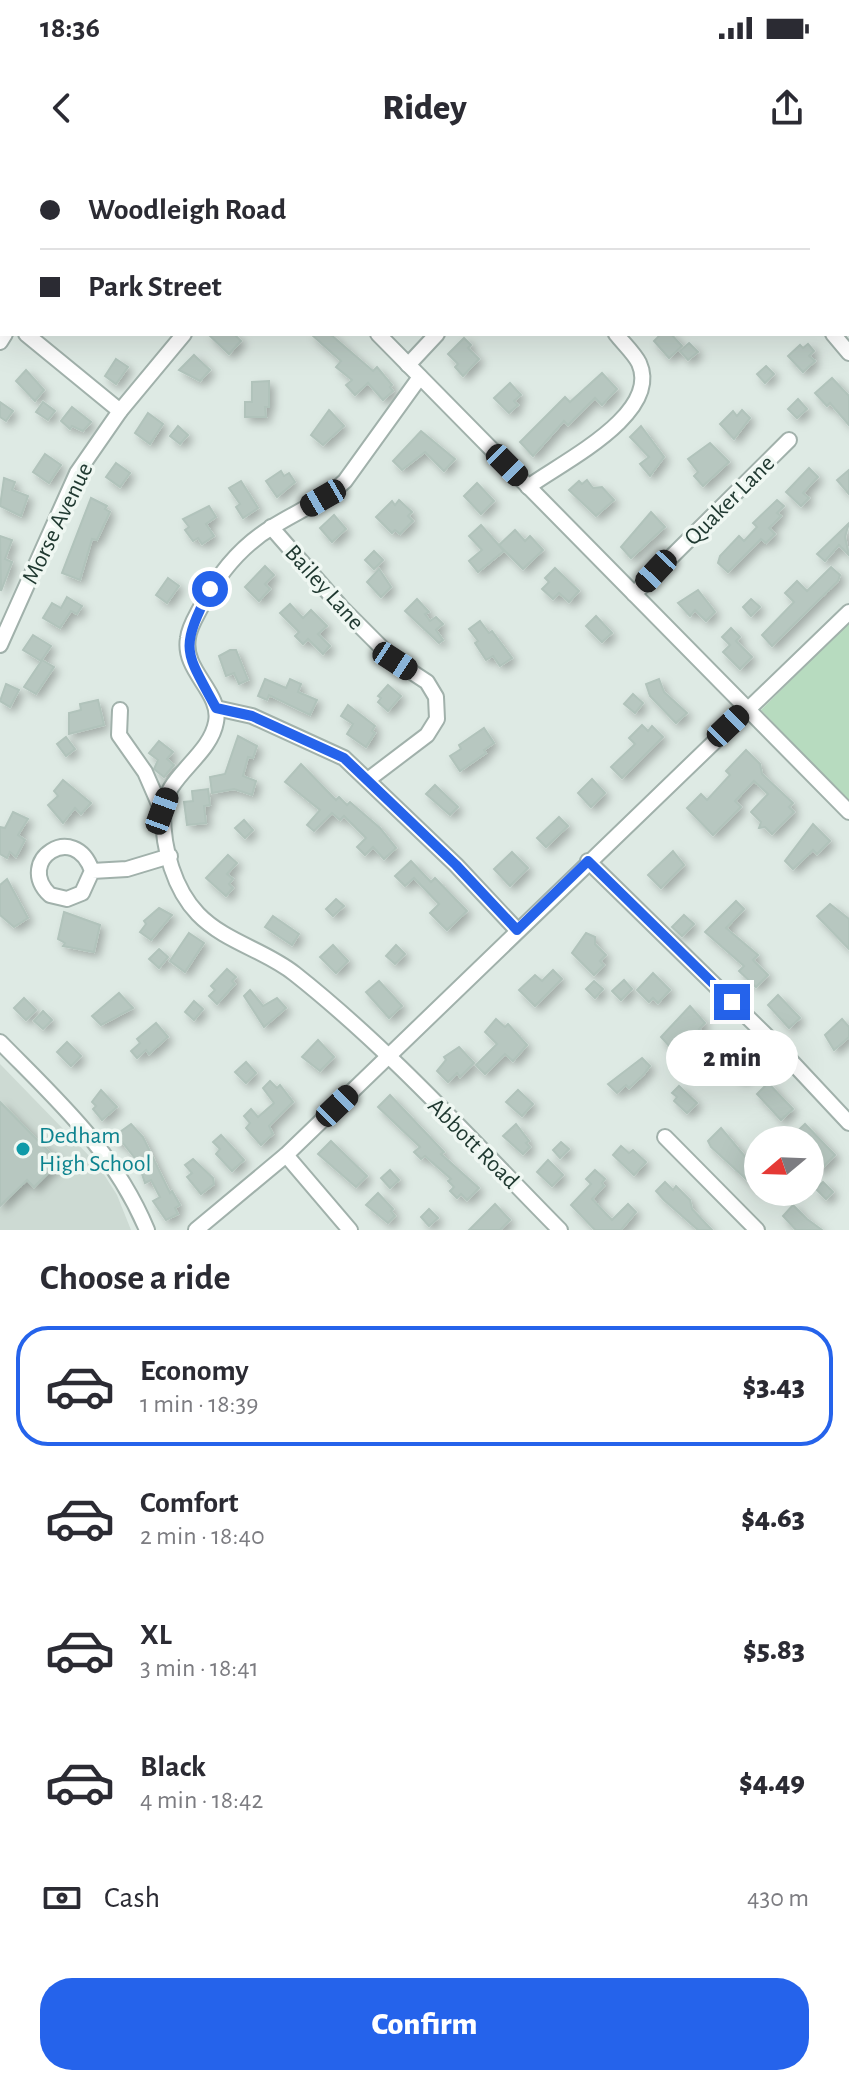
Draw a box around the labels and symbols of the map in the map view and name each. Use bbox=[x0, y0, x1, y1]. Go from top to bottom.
car bbox=[482, 440, 532, 490]
street label: Quaker Lane bbox=[680, 451, 779, 550]
street label: Morse Avenue bbox=[18, 459, 98, 588]
car bbox=[296, 476, 350, 520]
street label: Bailey Lane bbox=[280, 541, 368, 635]
car bbox=[631, 545, 681, 597]
route start bbox=[192, 571, 228, 607]
car bbox=[368, 638, 422, 684]
car bbox=[702, 701, 754, 751]
car bbox=[143, 784, 181, 838]
route end bbox=[714, 984, 750, 1020]
callout: 2 min bbox=[666, 1030, 798, 1086]
car bbox=[311, 1081, 363, 1131]
street label: Abbott Road bbox=[423, 1094, 523, 1194]
place label: Dedham High School bbox=[39, 1124, 151, 1176]
north arrow bbox=[744, 1126, 824, 1206]
marker: Dedham High School bbox=[14, 1140, 32, 1158]

